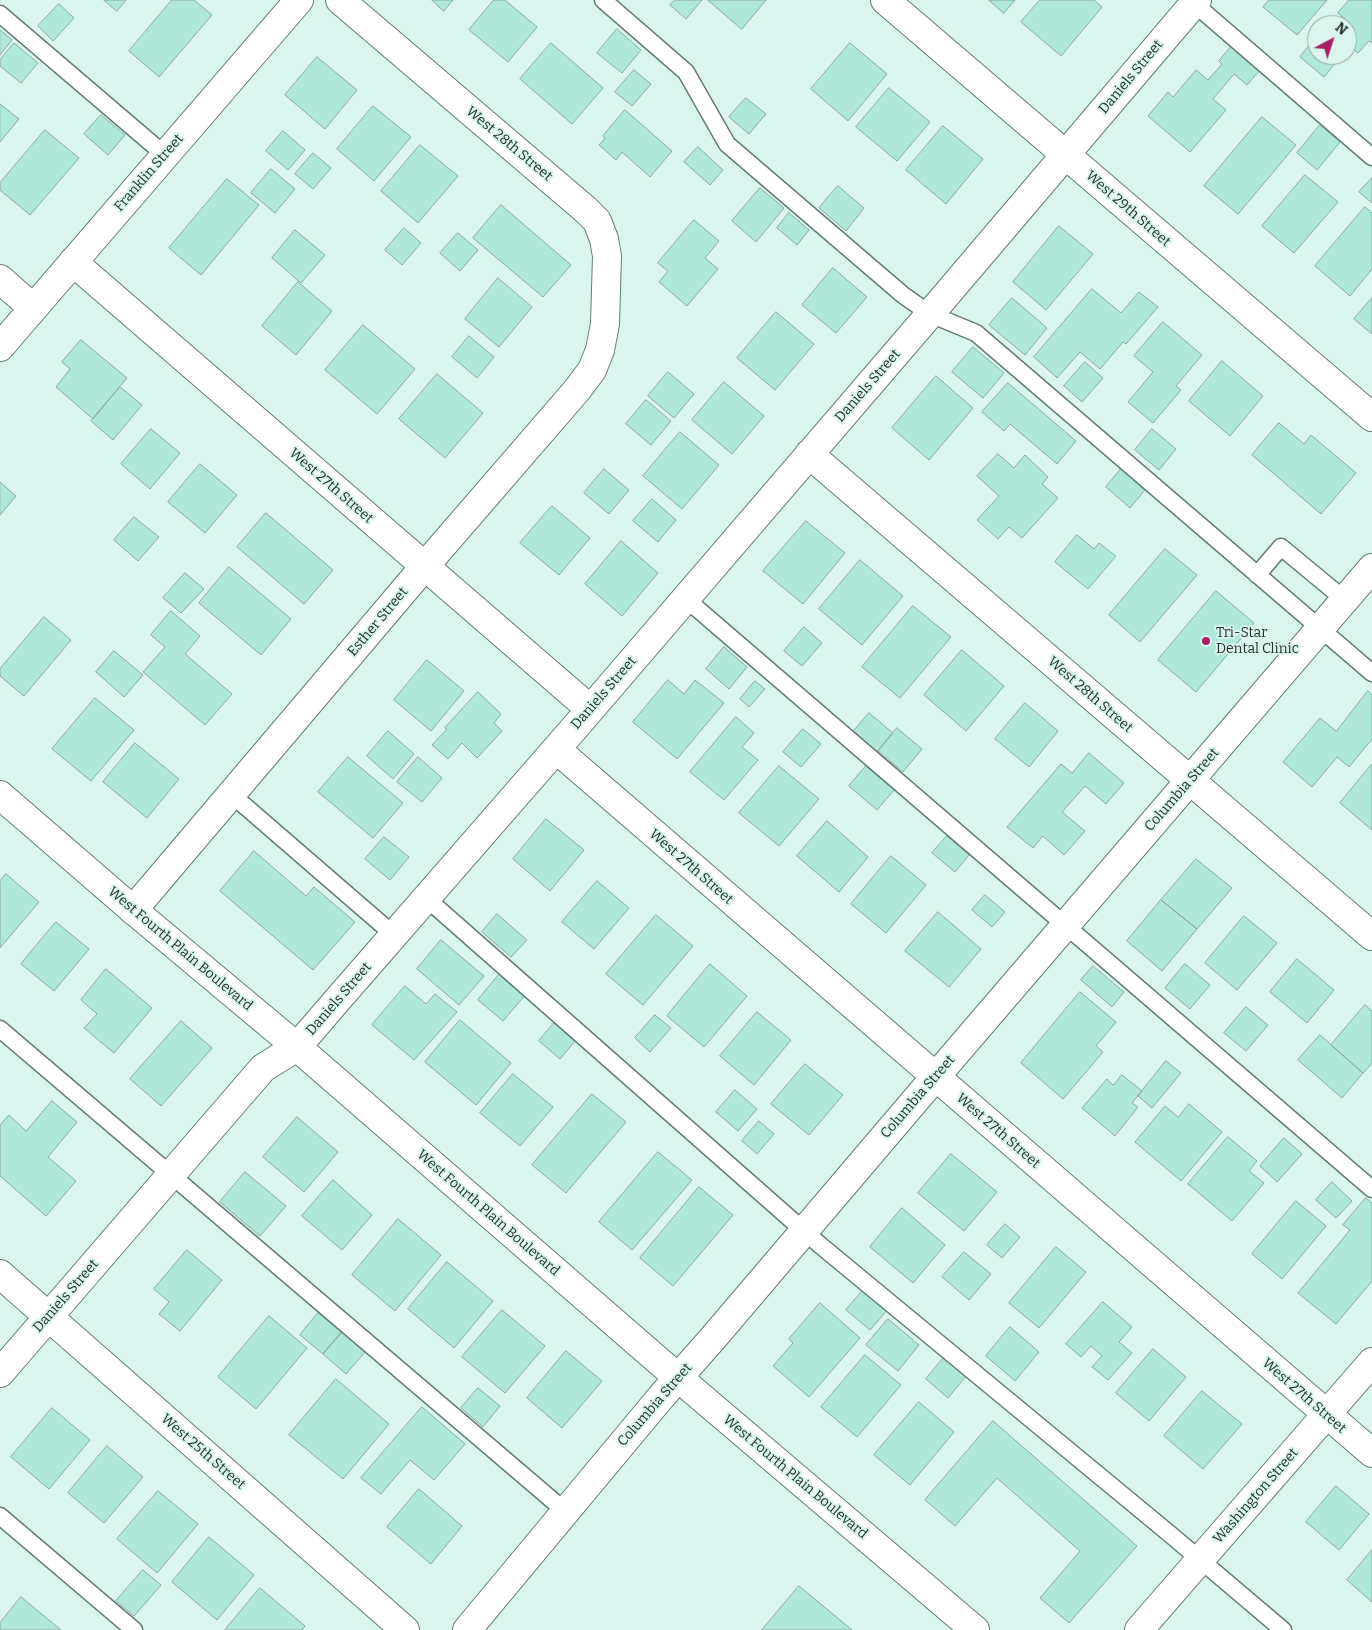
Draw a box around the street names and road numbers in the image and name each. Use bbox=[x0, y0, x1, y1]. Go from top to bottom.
street label: Daniels Street bbox=[1095, 37, 1167, 117]
street label: West 28th Street bbox=[462, 103, 556, 185]
street label: Franklin Street bbox=[111, 131, 187, 215]
street label: West 29th Street bbox=[1082, 167, 1174, 251]
street label: Daniels Street bbox=[832, 346, 904, 426]
street label: West 27th Street bbox=[285, 445, 377, 527]
street label: Esther Street bbox=[344, 584, 412, 660]
street label: Daniels Street bbox=[568, 653, 640, 733]
street label: West 28th Street bbox=[1044, 653, 1136, 737]
street label: Columbia Street bbox=[1141, 745, 1223, 835]
street label: West 27th Street bbox=[645, 826, 737, 908]
street label: West Fourth Plain Boulevard bbox=[104, 884, 256, 1014]
street label: Daniels Street bbox=[303, 959, 375, 1039]
street label: Columbia Street bbox=[877, 1052, 959, 1142]
street label: West 27th Street bbox=[952, 1090, 1044, 1172]
street label: West Fourth Plain Boulevard bbox=[413, 1146, 563, 1280]
street label: Daniels Street bbox=[30, 1256, 102, 1336]
street label: West 27th Street bbox=[1258, 1355, 1350, 1437]
street label: Columbia Street bbox=[614, 1360, 696, 1450]
street label: West 25th Street bbox=[157, 1411, 249, 1493]
street label: West Fourth Plain Boulevard bbox=[719, 1412, 871, 1542]
street label: Washington Street bbox=[1210, 1445, 1302, 1547]

